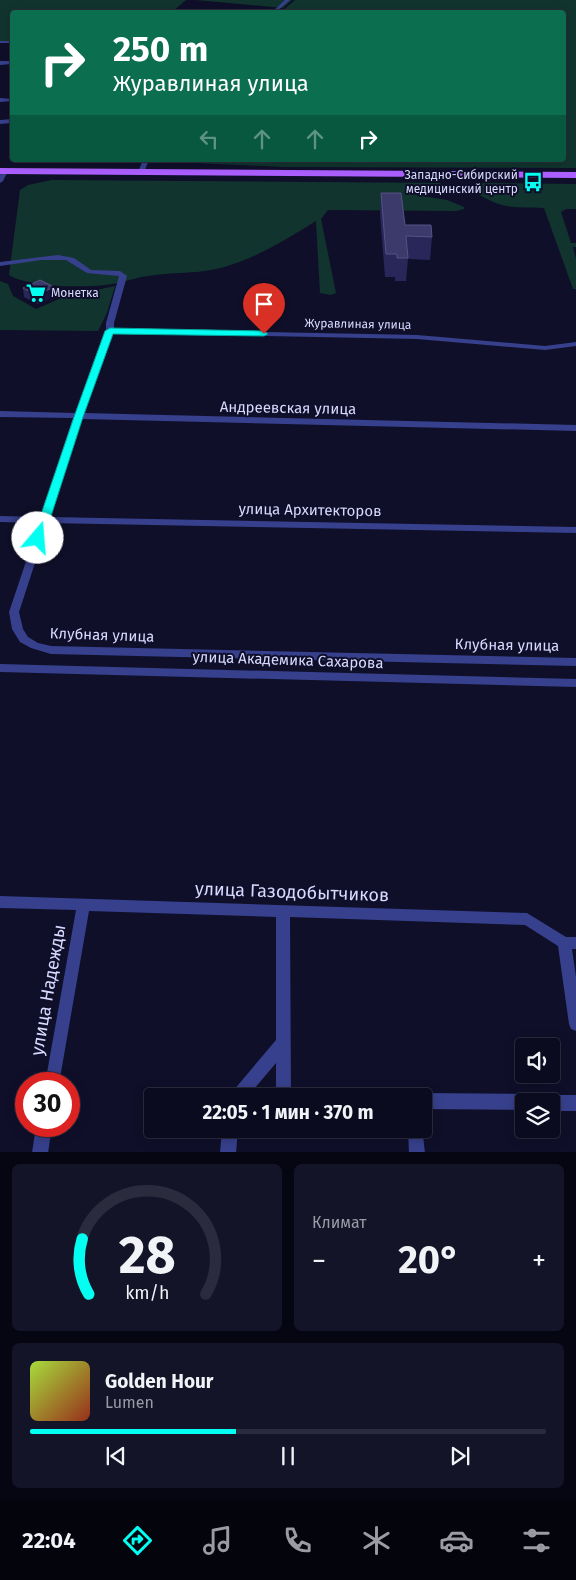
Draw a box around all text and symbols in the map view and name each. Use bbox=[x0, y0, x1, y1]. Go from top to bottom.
text: 250 m bbox=[113, 28, 208, 70]
icon: right bbox=[30, 30, 95, 95]
text: Журавлиная улица bbox=[113, 70, 309, 97]
icon: left bbox=[195, 125, 223, 153]
icon: ahead bbox=[248, 125, 276, 153]
icon: ahead bbox=[301, 125, 329, 153]
icon: right bbox=[354, 125, 382, 153]
place label: Западно-Сибирский медицинский центр bbox=[405, 168, 518, 196]
bus stop icon: Западно-Сибирский медицинский центр bbox=[522, 171, 544, 193]
supermarket icon: Монетка bbox=[25, 282, 47, 304]
pin bbox=[243, 283, 285, 334]
place label: Монетка bbox=[51, 286, 99, 300]
icon: arrive bbox=[250, 290, 278, 318]
street label: Журавлиная улица bbox=[304, 316, 412, 332]
street label: Андреевская улица bbox=[220, 398, 356, 418]
street label: улица Архитекторов bbox=[238, 500, 382, 520]
position arrow bbox=[11, 511, 63, 563]
street label: Клубная улица bbox=[49, 624, 155, 646]
street label: Клубная улица bbox=[455, 635, 559, 655]
street label: улица Академика Сахарова bbox=[192, 648, 384, 672]
street label: улица Газодобытчиков bbox=[195, 878, 389, 906]
street label: улица Надежды bbox=[26, 923, 70, 1057]
map controls bbox=[515, 1038, 560, 1138]
button: sound bbox=[515, 1038, 560, 1083]
speed limit sign: 30 bbox=[15, 1072, 80, 1137]
button: layers bbox=[515, 1093, 560, 1138]
text: 22:05 · 1 мин · 370 m bbox=[202, 1101, 374, 1124]
text: Климат bbox=[312, 1213, 367, 1232]
text: 28 bbox=[118, 1224, 176, 1287]
text: 20° bbox=[398, 1237, 460, 1283]
text: − bbox=[312, 1244, 326, 1277]
text: + bbox=[532, 1244, 546, 1277]
text: km/h bbox=[125, 1282, 169, 1304]
text: Golden Hour bbox=[105, 1370, 214, 1393]
text: Lumen bbox=[105, 1393, 154, 1412]
icon: previous bbox=[102, 1442, 130, 1470]
icon: pause bbox=[274, 1442, 302, 1470]
icon: next bbox=[446, 1442, 474, 1470]
icon: directions bbox=[120, 1523, 155, 1558]
icon: music bbox=[200, 1523, 235, 1558]
icon: phone bbox=[280, 1523, 315, 1558]
icon: climate bbox=[359, 1523, 394, 1558]
icon: car bbox=[439, 1523, 474, 1558]
icon: filters bbox=[519, 1523, 554, 1558]
text: 22:04 bbox=[22, 1527, 76, 1554]

